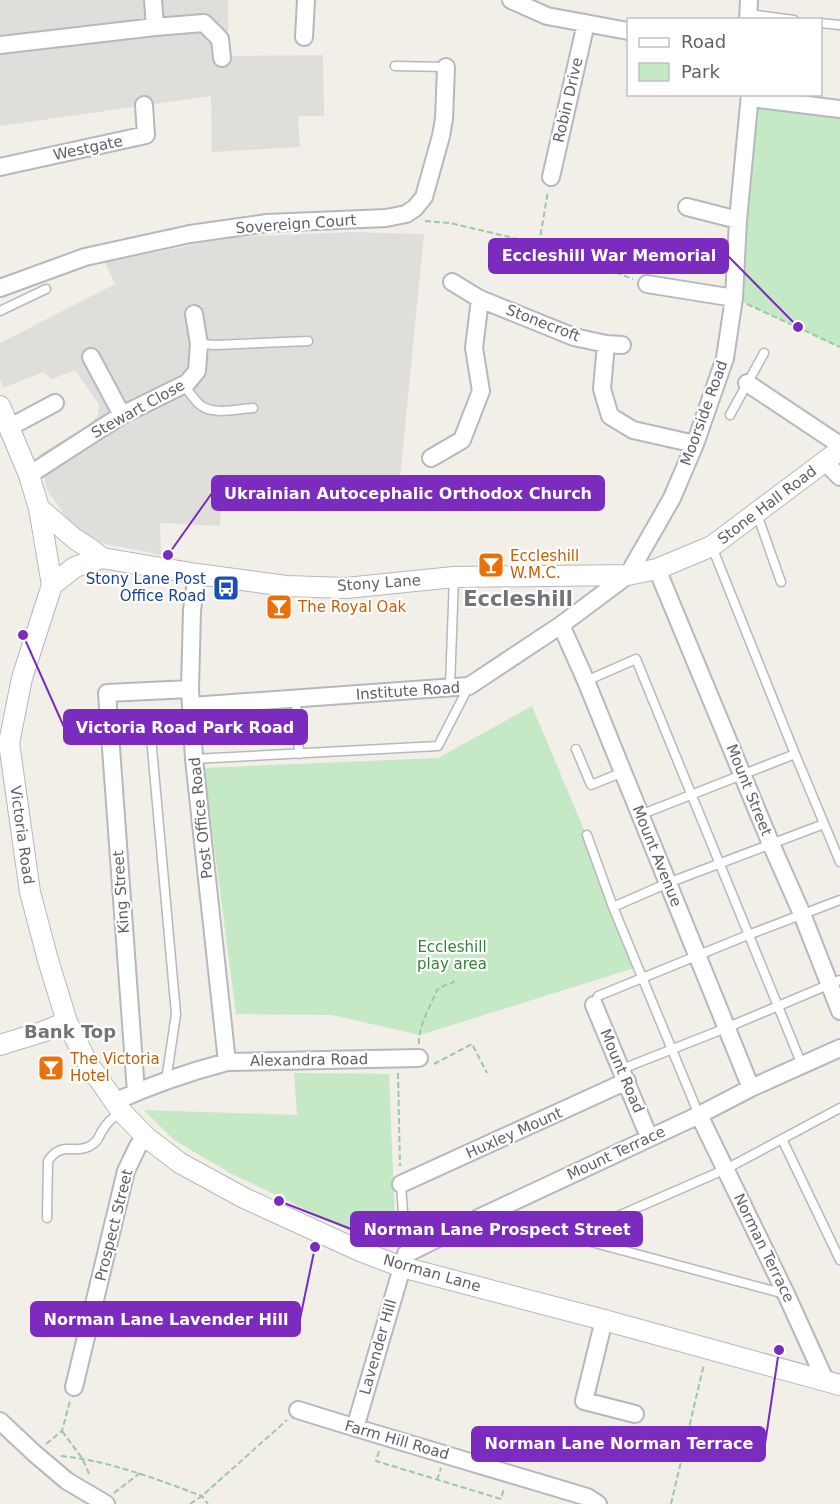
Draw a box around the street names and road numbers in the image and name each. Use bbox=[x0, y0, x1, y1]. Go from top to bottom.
street label: Robin Drive bbox=[549, 56, 587, 144]
street label: Westgate bbox=[52, 132, 124, 164]
street label: Sovereign Court bbox=[235, 211, 357, 237]
street label: Stonecroft bbox=[504, 301, 582, 345]
street label: Moorside Road bbox=[677, 358, 731, 468]
street label: Stewart Close bbox=[88, 376, 188, 442]
street label: Stone Hall Road bbox=[714, 462, 820, 548]
street label: Stony Lane bbox=[336, 571, 422, 595]
street label: Institute Road bbox=[355, 678, 461, 704]
street label: Mount Street bbox=[722, 741, 776, 839]
street label: Post Office Road bbox=[186, 756, 216, 880]
street label: Victoria Road bbox=[6, 785, 38, 885]
street label: Mount Avenue bbox=[629, 803, 685, 909]
street label: King Street bbox=[109, 850, 133, 934]
street label: Mount Road bbox=[596, 1026, 648, 1116]
street label: Alexandra Road bbox=[250, 1050, 368, 1070]
street label: Huxley Mount bbox=[463, 1104, 565, 1162]
street label: Mount Terrace bbox=[564, 1122, 668, 1184]
street label: Prospect Street bbox=[91, 1167, 137, 1283]
street label: Norman Terrace bbox=[730, 1191, 798, 1305]
street label: Norman Lane bbox=[381, 1250, 483, 1296]
street label: Lavender Hill bbox=[356, 1297, 400, 1397]
street label: Farm Hill Road bbox=[343, 1416, 451, 1464]

